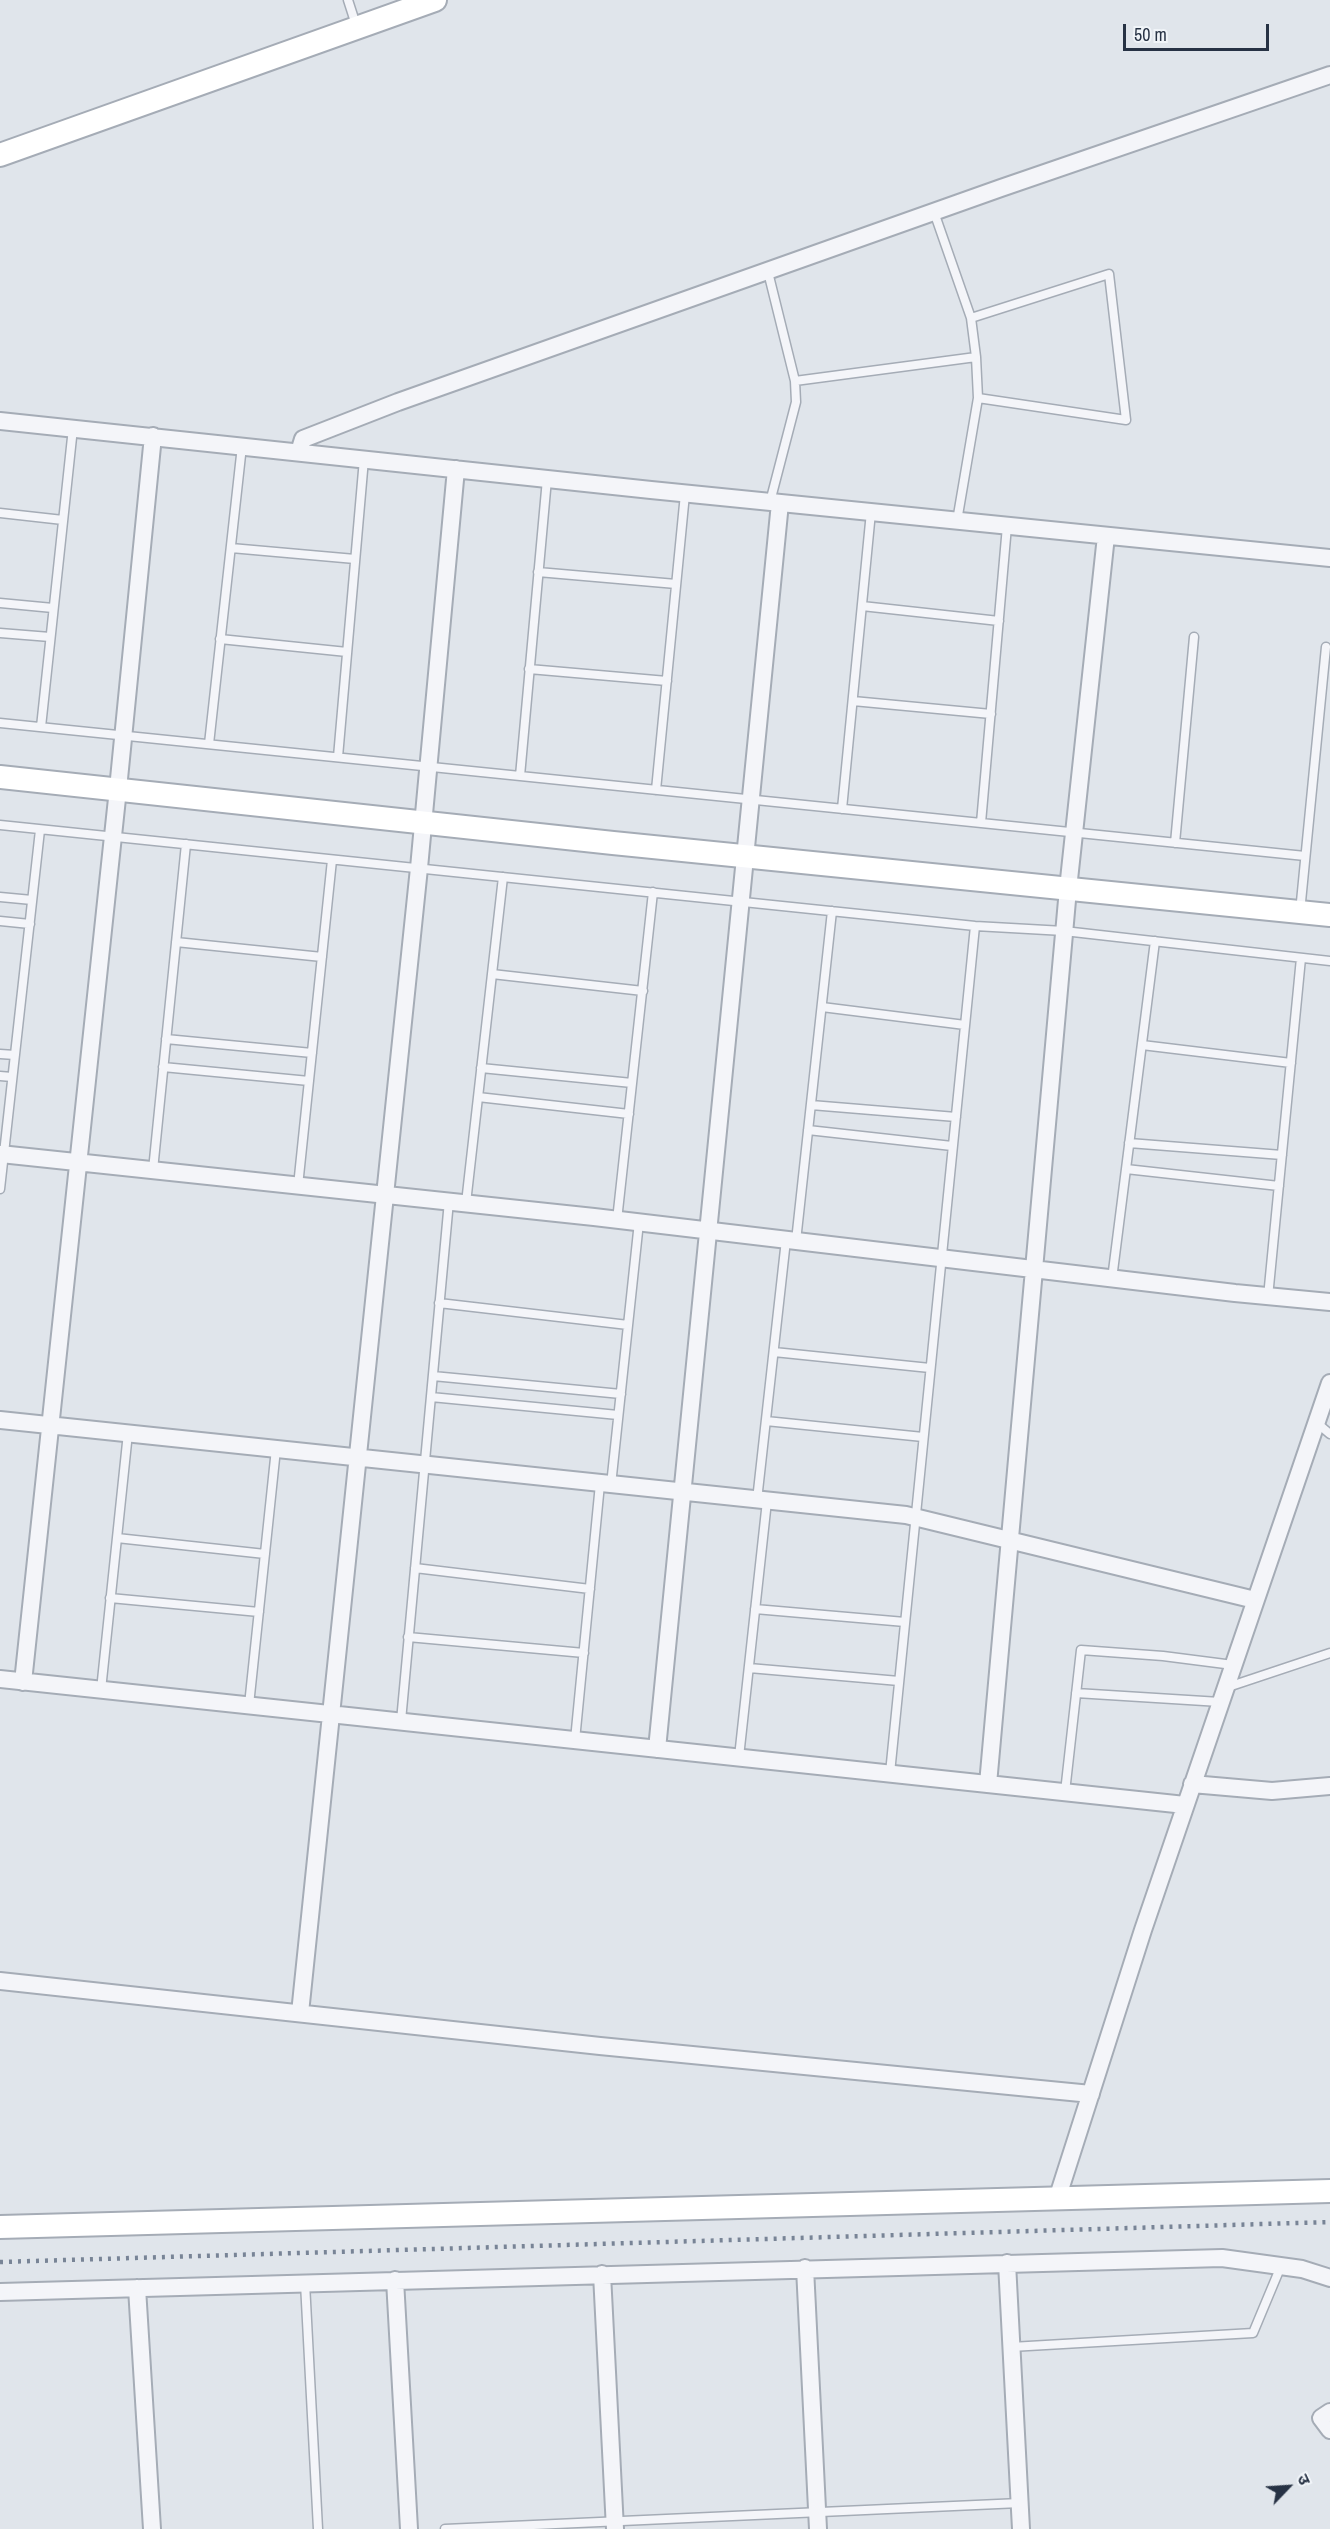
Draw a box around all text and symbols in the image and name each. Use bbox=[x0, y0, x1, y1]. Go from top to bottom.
scale bar bbox=[1126, 12, 1272, 50]
text: 50 m bbox=[1134, 22, 1167, 47]
north arrow bbox=[1258, 2457, 1318, 2517]
text: उ bbox=[1292, 2470, 1316, 2488]

